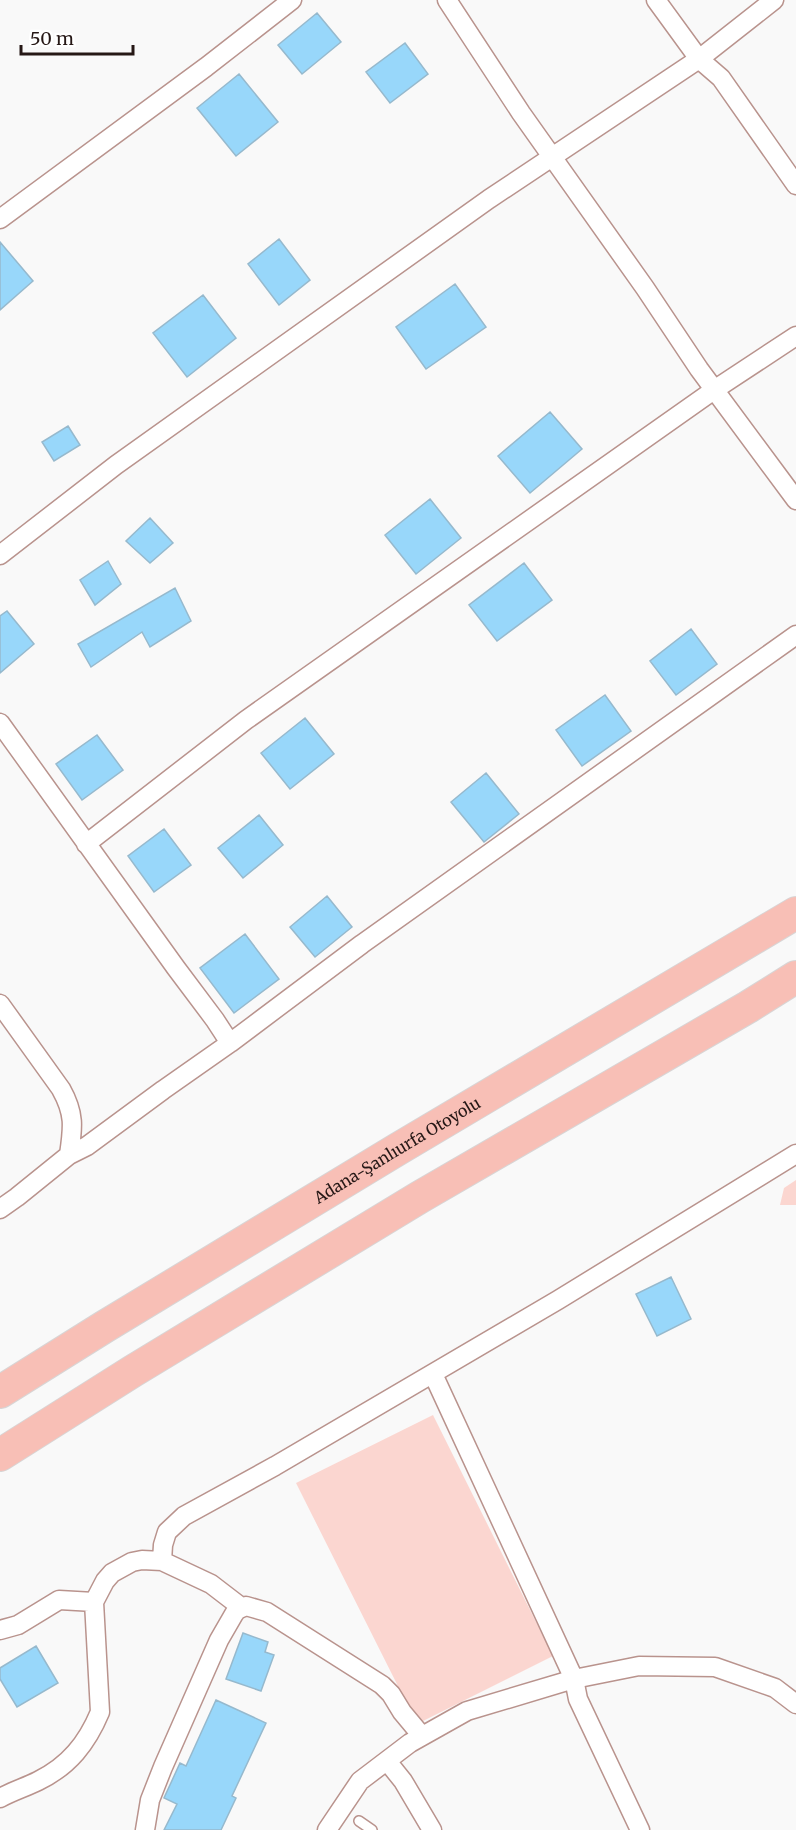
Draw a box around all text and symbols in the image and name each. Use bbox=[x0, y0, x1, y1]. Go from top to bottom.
scale bar bbox=[21, 18, 134, 56]
text: 50 m bbox=[30, 27, 74, 50]
street label: Adana-Şanlıurfa Otoyolu bbox=[309, 1093, 484, 1208]

